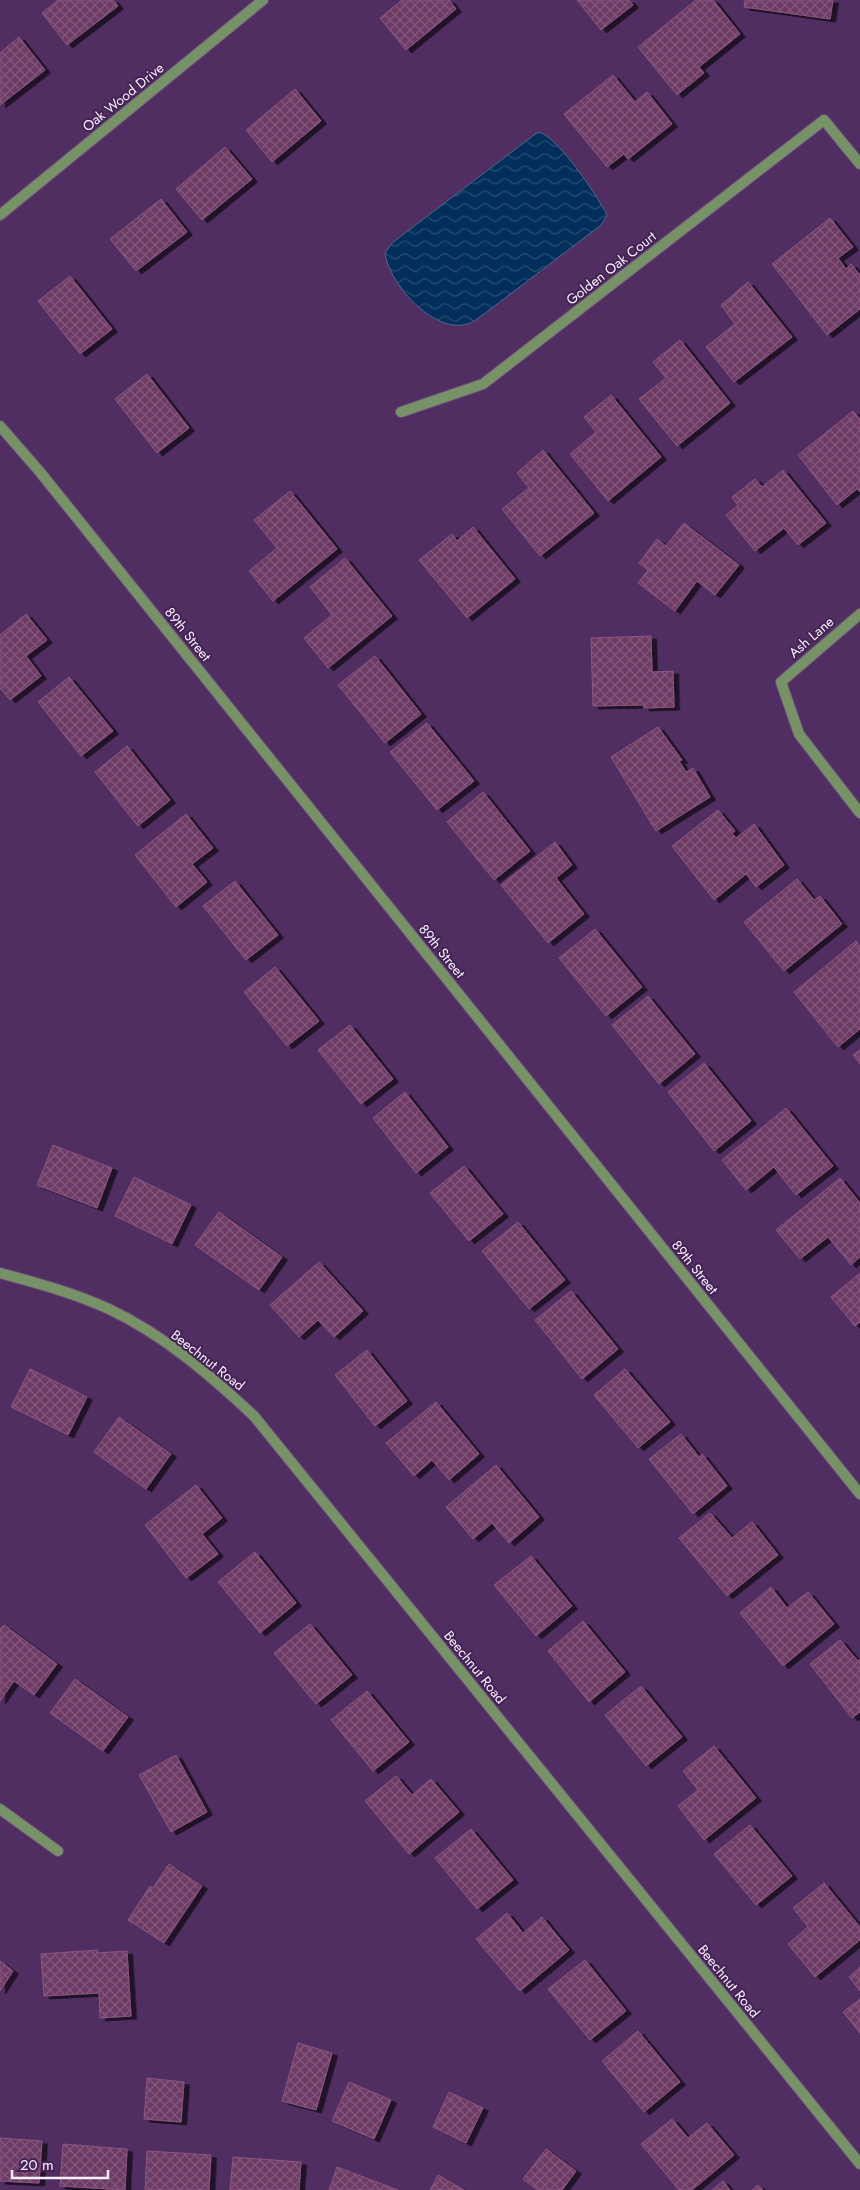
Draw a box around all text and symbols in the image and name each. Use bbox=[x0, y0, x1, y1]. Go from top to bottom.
street label: Oak Wood Drive bbox=[78, 58, 168, 136]
street label: Golden Oak Court bbox=[562, 226, 661, 310]
street label: 89th Street bbox=[160, 603, 216, 666]
street label: Ash Lane bbox=[784, 612, 838, 662]
street label: 89th Street bbox=[414, 920, 470, 983]
street label: 89th Street bbox=[667, 1236, 723, 1299]
street label: Beechnut Road bbox=[167, 1325, 249, 1395]
street label: Beechnut Road bbox=[439, 1626, 511, 1708]
street label: Beechnut Road bbox=[693, 1940, 765, 2022]
scale bar bbox=[12, 2148, 109, 2180]
text: 20 m bbox=[20, 2154, 54, 2176]

